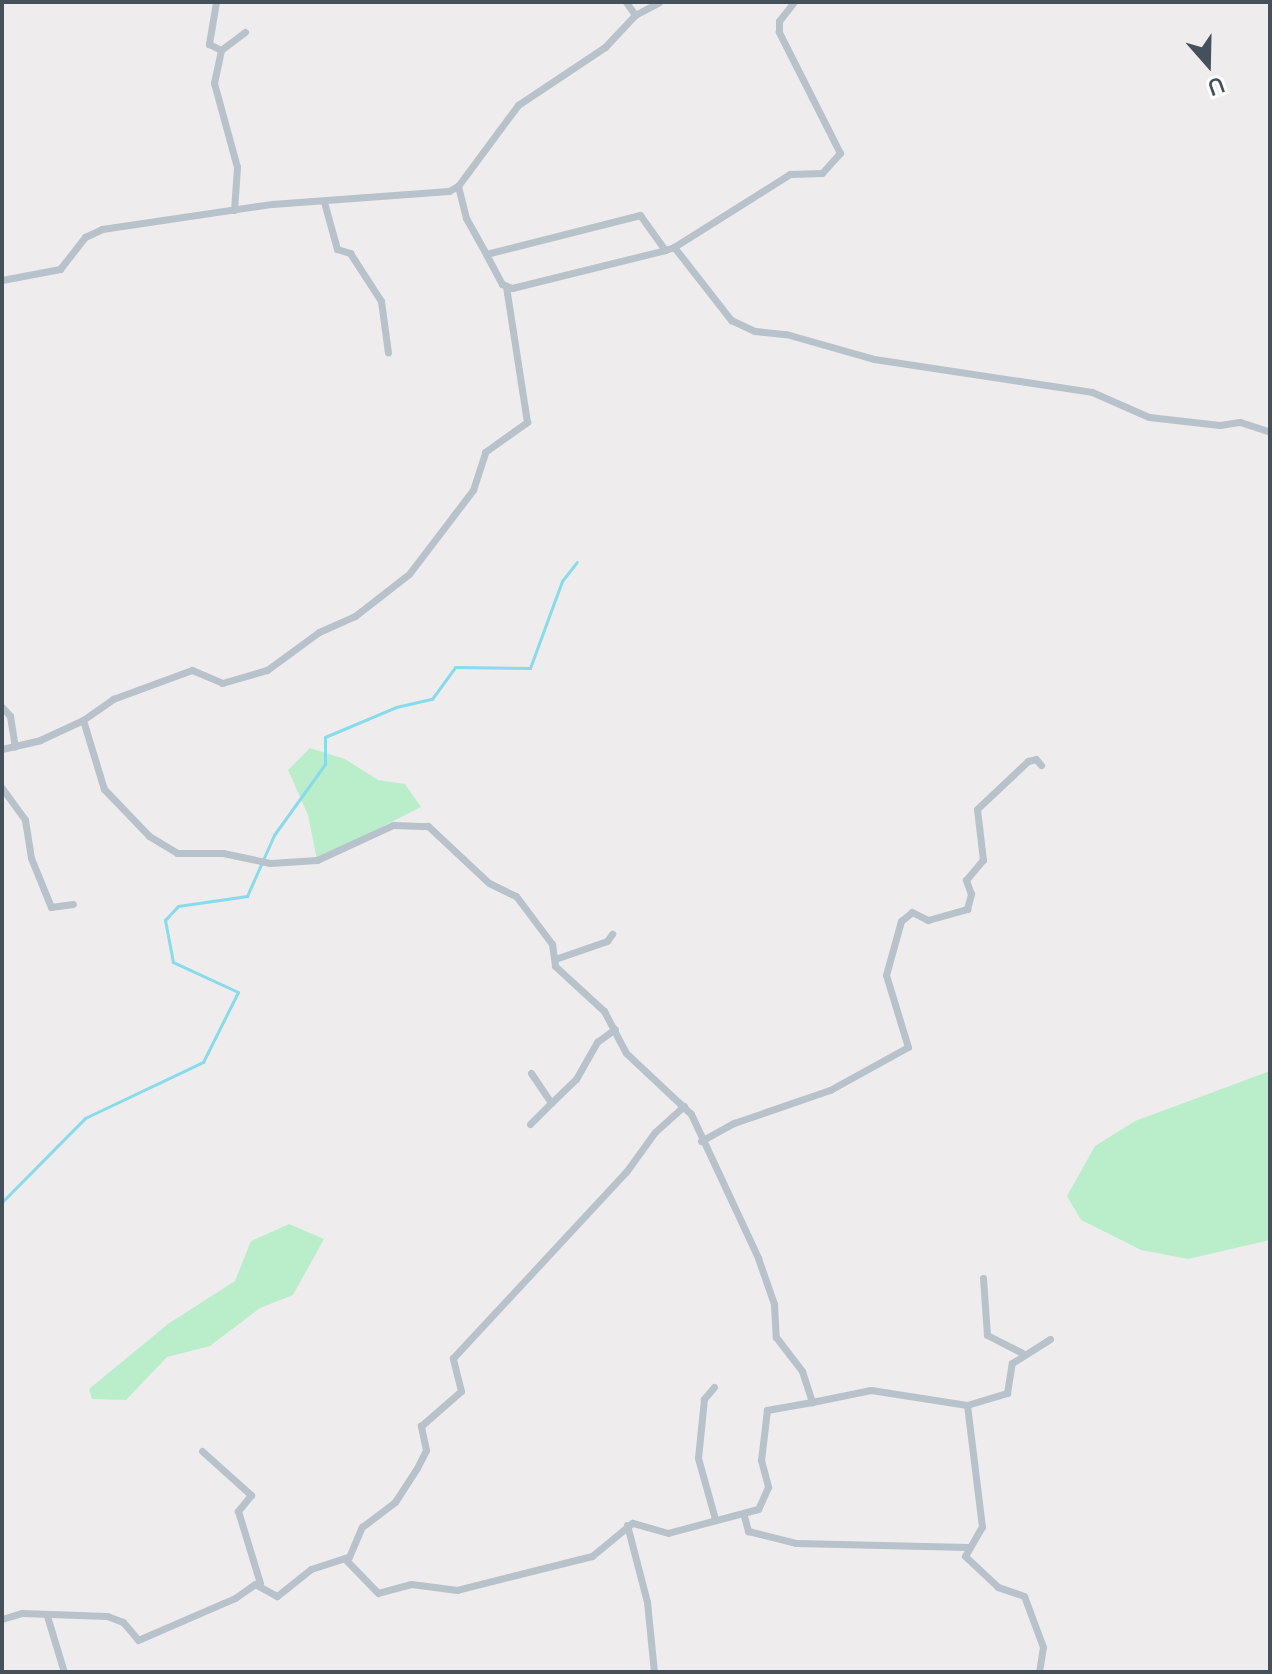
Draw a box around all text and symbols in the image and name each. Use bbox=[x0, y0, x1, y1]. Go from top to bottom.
north arrow bbox=[1168, 24, 1248, 104]
text: U bbox=[1204, 70, 1229, 103]

